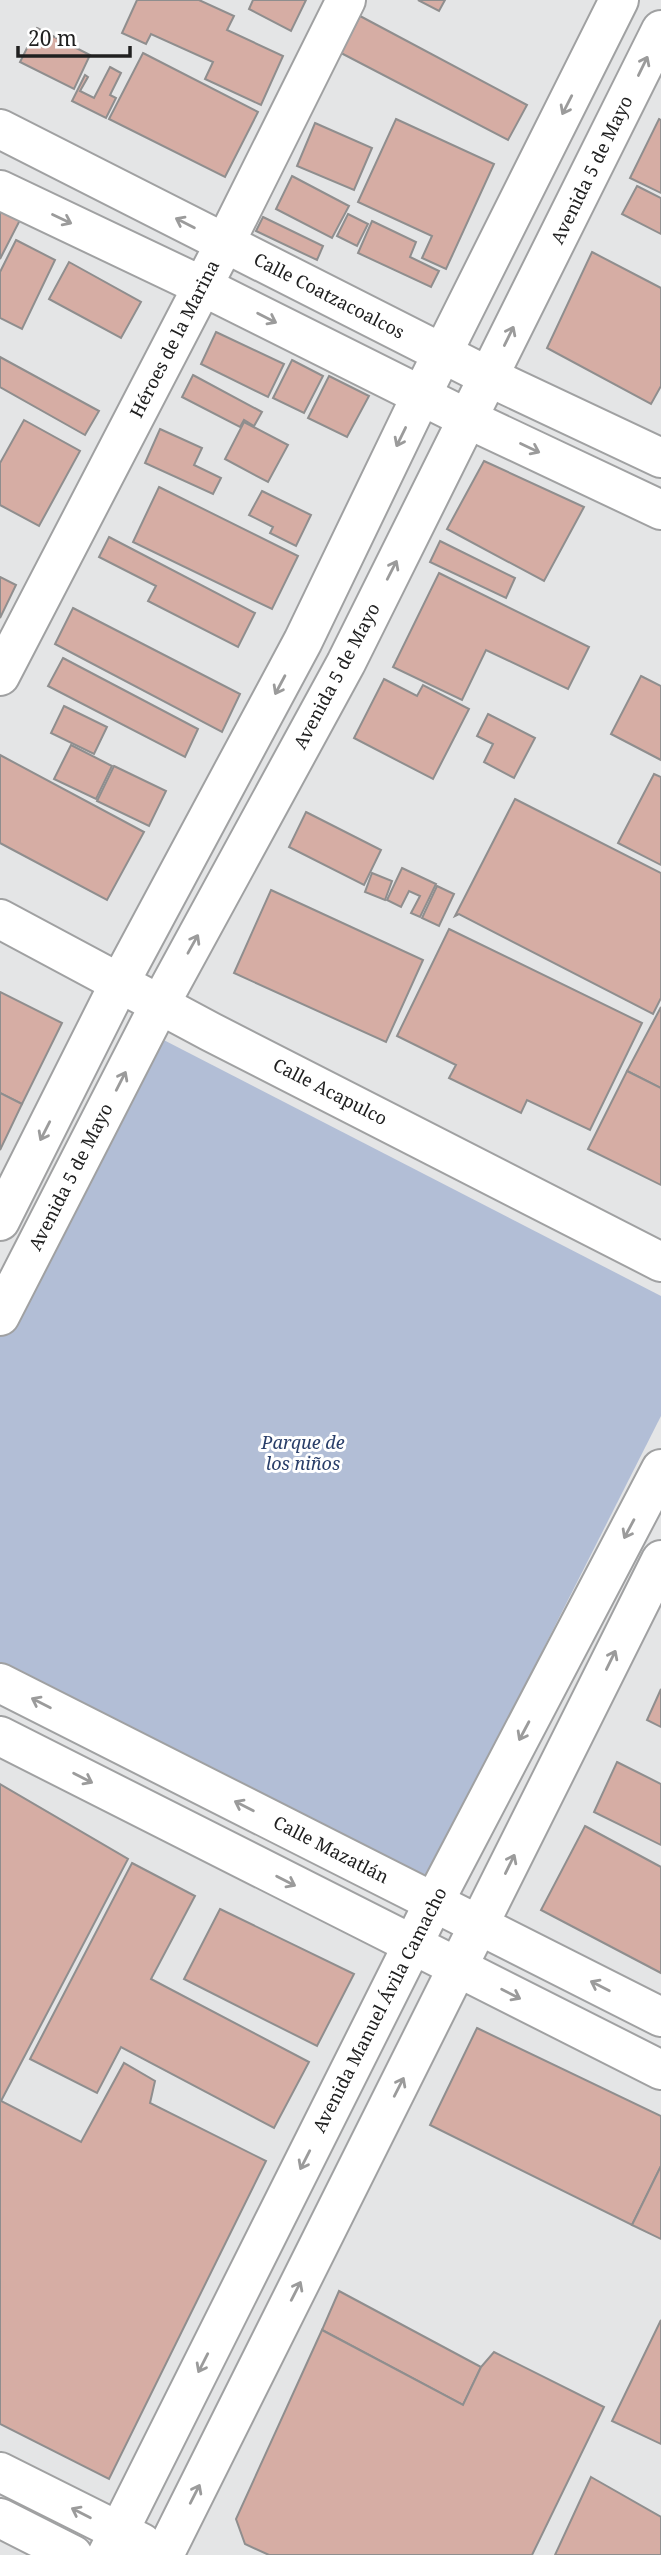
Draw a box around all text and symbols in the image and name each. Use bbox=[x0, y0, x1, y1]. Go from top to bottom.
scale bar bbox=[18, 14, 130, 58]
text: 20 m bbox=[28, 24, 77, 52]
one-way arrow bbox=[636, 56, 650, 77]
street label: Avenida 5 de Mayo bbox=[545, 91, 637, 248]
one-way arrow bbox=[559, 94, 573, 115]
one-way arrow bbox=[51, 213, 72, 227]
one-way arrow bbox=[175, 215, 196, 229]
street label: Calle Coatzacoalcos bbox=[250, 247, 409, 344]
street label: Héroes de la Marina bbox=[124, 256, 224, 421]
one-way arrow bbox=[256, 312, 277, 326]
one-way arrow bbox=[502, 326, 516, 347]
one-way arrow bbox=[394, 426, 408, 447]
one-way arrow bbox=[519, 442, 540, 455]
one-way arrow bbox=[386, 560, 400, 581]
street label: Avenida 5 de Mayo bbox=[287, 598, 385, 753]
one-way arrow bbox=[272, 674, 286, 695]
one-way arrow bbox=[187, 934, 200, 955]
street label: Calle Acapulco bbox=[269, 1052, 392, 1130]
one-way arrow bbox=[114, 1071, 128, 1092]
street label: Avenida 5 de Mayo bbox=[23, 1099, 118, 1254]
one-way arrow bbox=[38, 1120, 52, 1141]
park label: Parque de los niños bbox=[260, 1430, 345, 1475]
one-way arrow bbox=[622, 1518, 636, 1539]
one-way arrow bbox=[605, 1650, 619, 1671]
one-way arrow bbox=[31, 1696, 52, 1710]
one-way arrow bbox=[517, 1720, 531, 1740]
one-way arrow bbox=[72, 1772, 93, 1786]
one-way arrow bbox=[234, 1798, 255, 1812]
street label: Calle Mazatlán bbox=[270, 1810, 394, 1889]
one-way arrow bbox=[504, 1854, 517, 1875]
one-way arrow bbox=[275, 1874, 296, 1888]
street label: Avenida Manuel Ávila Camacho bbox=[307, 1883, 452, 2136]
one-way arrow bbox=[590, 1979, 611, 1993]
one-way arrow bbox=[500, 1988, 521, 2002]
one-way arrow bbox=[392, 2077, 406, 2098]
one-way arrow bbox=[297, 2149, 311, 2170]
one-way arrow bbox=[290, 2281, 304, 2302]
one-way arrow bbox=[195, 2353, 209, 2373]
one-way arrow bbox=[188, 2484, 202, 2505]
one-way arrow bbox=[71, 2505, 92, 2519]

